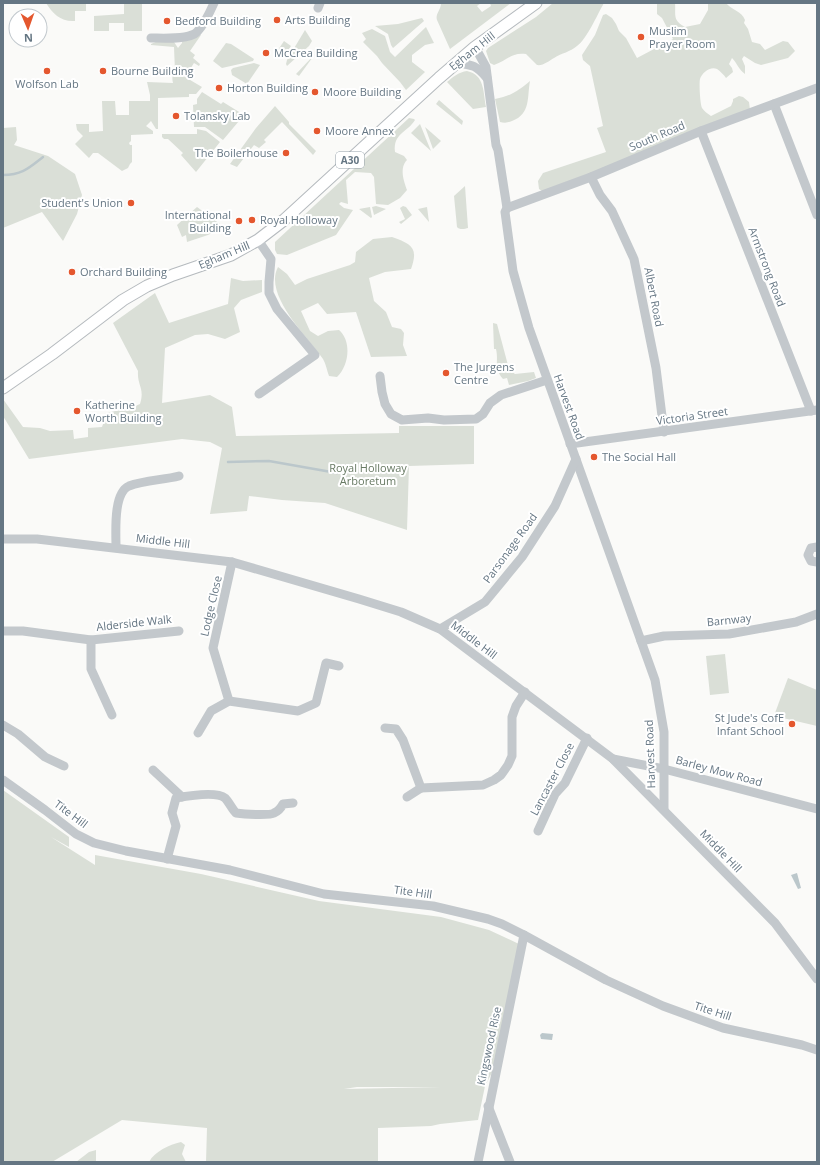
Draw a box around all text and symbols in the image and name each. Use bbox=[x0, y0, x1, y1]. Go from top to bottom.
north arrow bbox=[8, 8, 48, 48]
place label: Arts Building bbox=[285, 12, 350, 27]
place label: Bedford Building bbox=[175, 13, 261, 28]
marker: Arts Building bbox=[272, 15, 282, 25]
marker: Bedford Building bbox=[162, 16, 172, 26]
place label: Muslim Prayer Room bbox=[649, 23, 715, 51]
street label: Egham Hill bbox=[446, 28, 498, 73]
text: N bbox=[24, 31, 33, 46]
marker: Muslim Prayer Room bbox=[636, 32, 646, 42]
place label: McCrea Building bbox=[274, 45, 357, 60]
marker: McCrea Building bbox=[261, 48, 271, 58]
place label: Bourne Building bbox=[111, 63, 193, 78]
marker: Wolfson Lab bbox=[42, 66, 52, 76]
marker: Bourne Building bbox=[98, 66, 108, 76]
place label: Wolfson Lab bbox=[15, 76, 79, 91]
place label: Horton Building bbox=[227, 80, 308, 95]
marker: Horton Building bbox=[214, 83, 224, 93]
place label: Moore Building bbox=[323, 84, 401, 99]
marker: Moore Building bbox=[310, 87, 320, 97]
place label: Tolansky Lab bbox=[184, 108, 251, 123]
marker: Tolansky Lab bbox=[171, 111, 181, 121]
street label: South Road bbox=[627, 117, 687, 154]
place label: Moore Annex bbox=[325, 123, 394, 138]
marker: Moore Annex bbox=[312, 126, 322, 136]
place label: The Boilerhouse bbox=[195, 145, 278, 160]
marker: The Boilerhouse bbox=[281, 148, 291, 158]
road number: A30 bbox=[336, 152, 364, 168]
place label: Student's Union bbox=[41, 195, 123, 210]
marker: Student's Union bbox=[126, 198, 136, 208]
place label: International Building bbox=[165, 207, 231, 235]
place label: Royal Holloway bbox=[260, 212, 338, 227]
marker: Royal Holloway bbox=[247, 215, 257, 225]
marker: International Building bbox=[234, 216, 244, 226]
street label: Armstrong Road bbox=[745, 225, 789, 309]
street label: Egham Hill bbox=[196, 237, 252, 272]
place label: Orchard Building bbox=[80, 264, 167, 279]
street label: Albert Road bbox=[641, 266, 668, 328]
marker: Orchard Building bbox=[67, 267, 77, 277]
place label: The Jurgens Centre bbox=[454, 359, 514, 387]
marker: The Jurgens Centre bbox=[441, 368, 451, 378]
street label: Harvest Road bbox=[551, 372, 588, 442]
place label: Katherine Worth Building bbox=[85, 397, 161, 425]
street label: Victoria Street bbox=[655, 403, 729, 428]
marker: Katherine Worth Building bbox=[72, 406, 82, 416]
place label: The Social Hall bbox=[602, 449, 676, 464]
marker: The Social Hall bbox=[589, 452, 599, 462]
park label: Royal Holloway Arboretum bbox=[329, 460, 407, 488]
street label: Parsonage Road bbox=[479, 510, 540, 586]
street label: Middle Hill bbox=[135, 530, 191, 551]
street label: Lodge Close bbox=[196, 574, 225, 638]
street label: Barnway bbox=[706, 610, 752, 629]
street label: Alderside Walk bbox=[95, 611, 173, 634]
street label: Middle Hill bbox=[448, 617, 501, 662]
place label: St Jude's CofE Infant School bbox=[715, 710, 784, 738]
street label: Harvest Road bbox=[641, 719, 658, 789]
marker: St Jude's CofE Infant School bbox=[787, 719, 797, 729]
street label: Lancaster Close bbox=[526, 740, 577, 818]
street label: Barley Mow Road bbox=[674, 752, 764, 789]
street label: Tite Hill bbox=[52, 796, 91, 831]
street label: Middle Hill bbox=[697, 826, 746, 875]
street label: Tite Hill bbox=[393, 881, 433, 902]
street label: Tite Hill bbox=[693, 997, 734, 1024]
street label: Kingswood Rise bbox=[473, 1005, 504, 1086]

